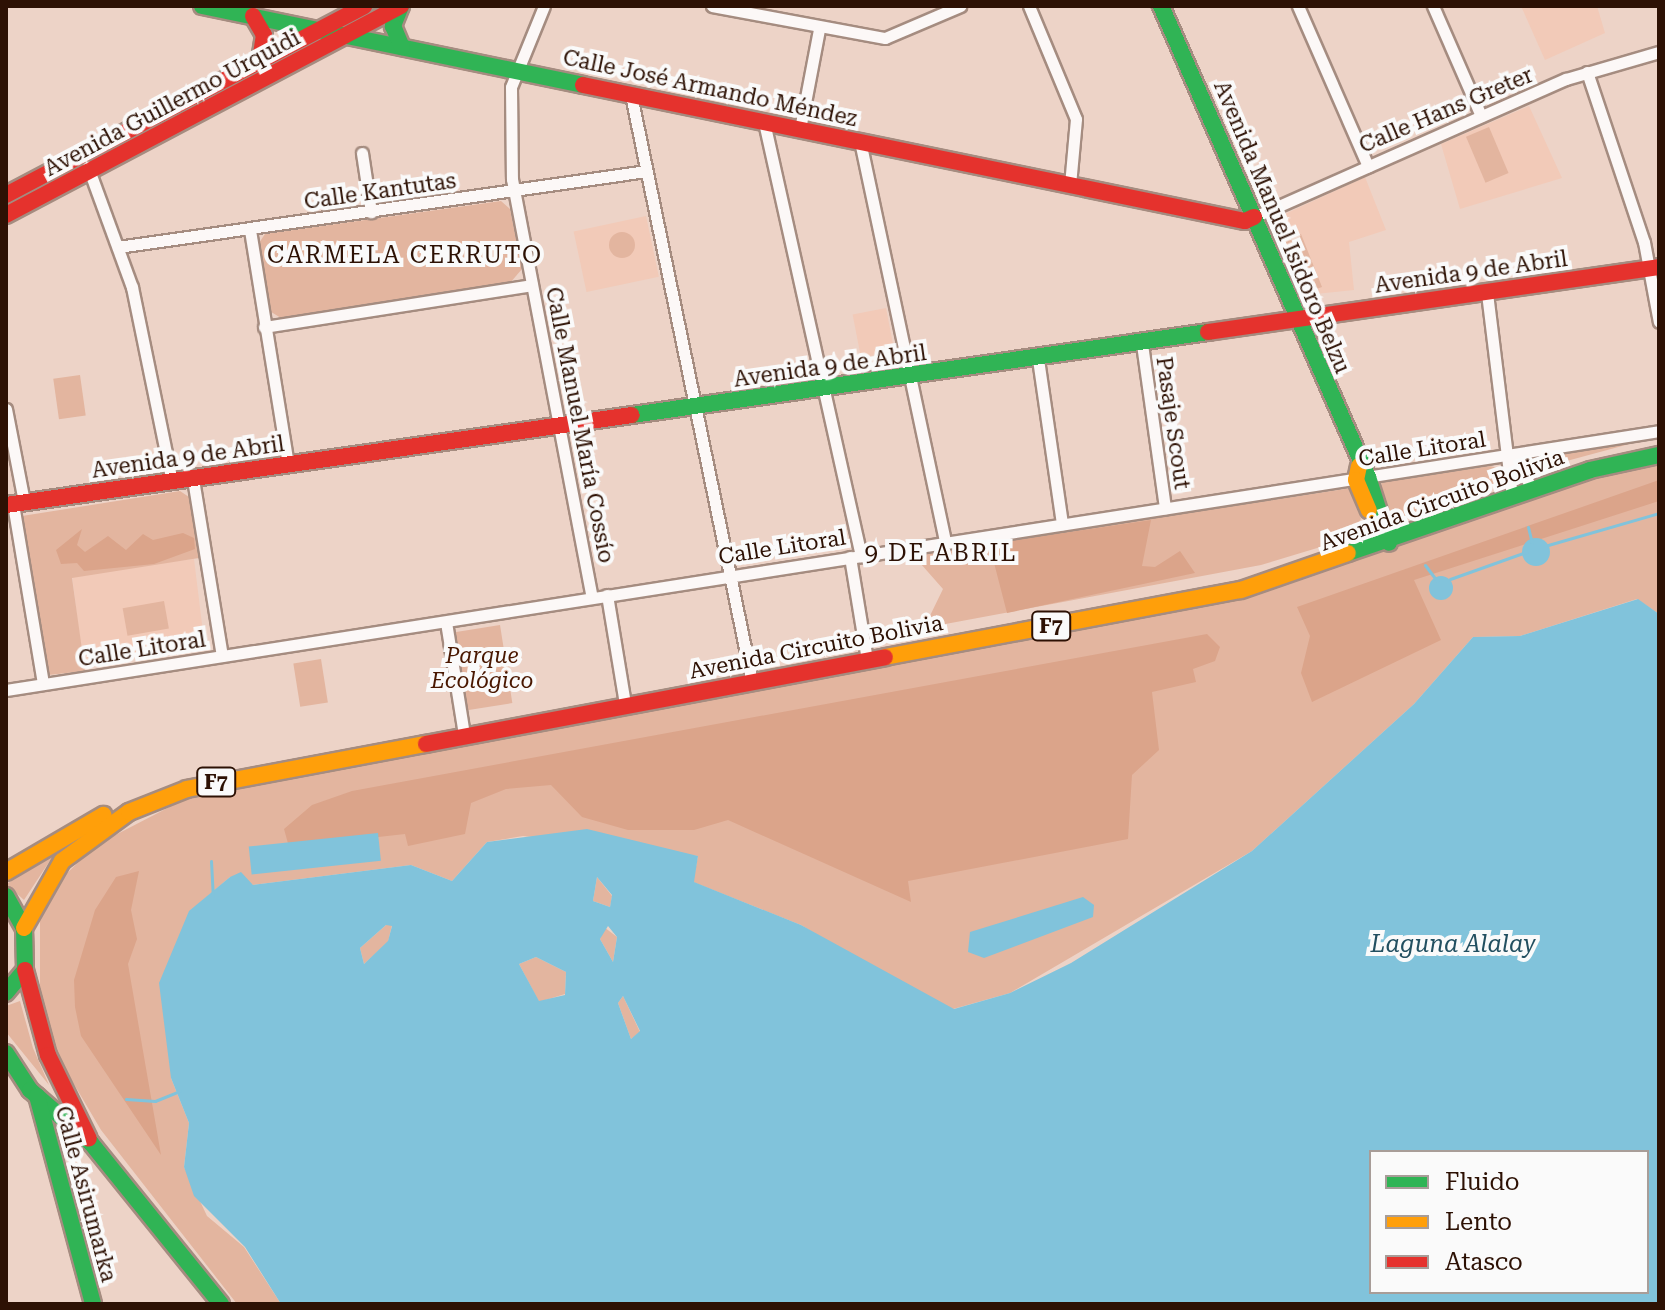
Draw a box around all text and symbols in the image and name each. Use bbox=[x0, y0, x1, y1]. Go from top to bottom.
street label: Avenida Guillermo Urquidi bbox=[40, 24, 304, 182]
street label: Calle José Armando Méndez bbox=[561, 44, 859, 132]
street label: Calle Hans Greter bbox=[1355, 61, 1537, 159]
street label: Avenida Manuel Isidoro Belzu bbox=[1208, 77, 1356, 377]
street label: Calle Kantutas bbox=[302, 167, 458, 215]
district label: CARMELA CERRUTO bbox=[267, 242, 543, 270]
street label: Avenida 9 de Abril bbox=[1373, 245, 1569, 299]
street label: Calle Manuel María Cossío bbox=[540, 285, 620, 565]
street label: Avenida 9 de Abril bbox=[732, 339, 928, 393]
street label: Pasaje Scout bbox=[1151, 355, 1195, 491]
street label: Calle Litoral bbox=[1356, 426, 1488, 472]
street label: Avenida 9 de Abril bbox=[90, 430, 286, 484]
street label: Avenida Circuito Bolivia bbox=[1316, 444, 1568, 556]
street label: Calle Litoral bbox=[716, 524, 848, 570]
district label: 9 DE ABRIL bbox=[865, 540, 1017, 568]
street label: Avenida Circuito Bolivia bbox=[687, 609, 945, 685]
road number: F7 bbox=[1031, 610, 1071, 642]
street label: Calle Litoral bbox=[76, 626, 208, 672]
park label: Parque Ecológico bbox=[431, 642, 533, 694]
road number: F7 bbox=[196, 766, 236, 798]
water label: Laguna Alalay bbox=[1370, 931, 1536, 959]
street label: Calle Asirumarka bbox=[50, 1103, 122, 1285]
legend bbox=[1369, 1150, 1649, 1294]
text: Fluido bbox=[1445, 1168, 1520, 1196]
text: Lento bbox=[1445, 1208, 1512, 1236]
text: Atasco bbox=[1445, 1248, 1523, 1276]

